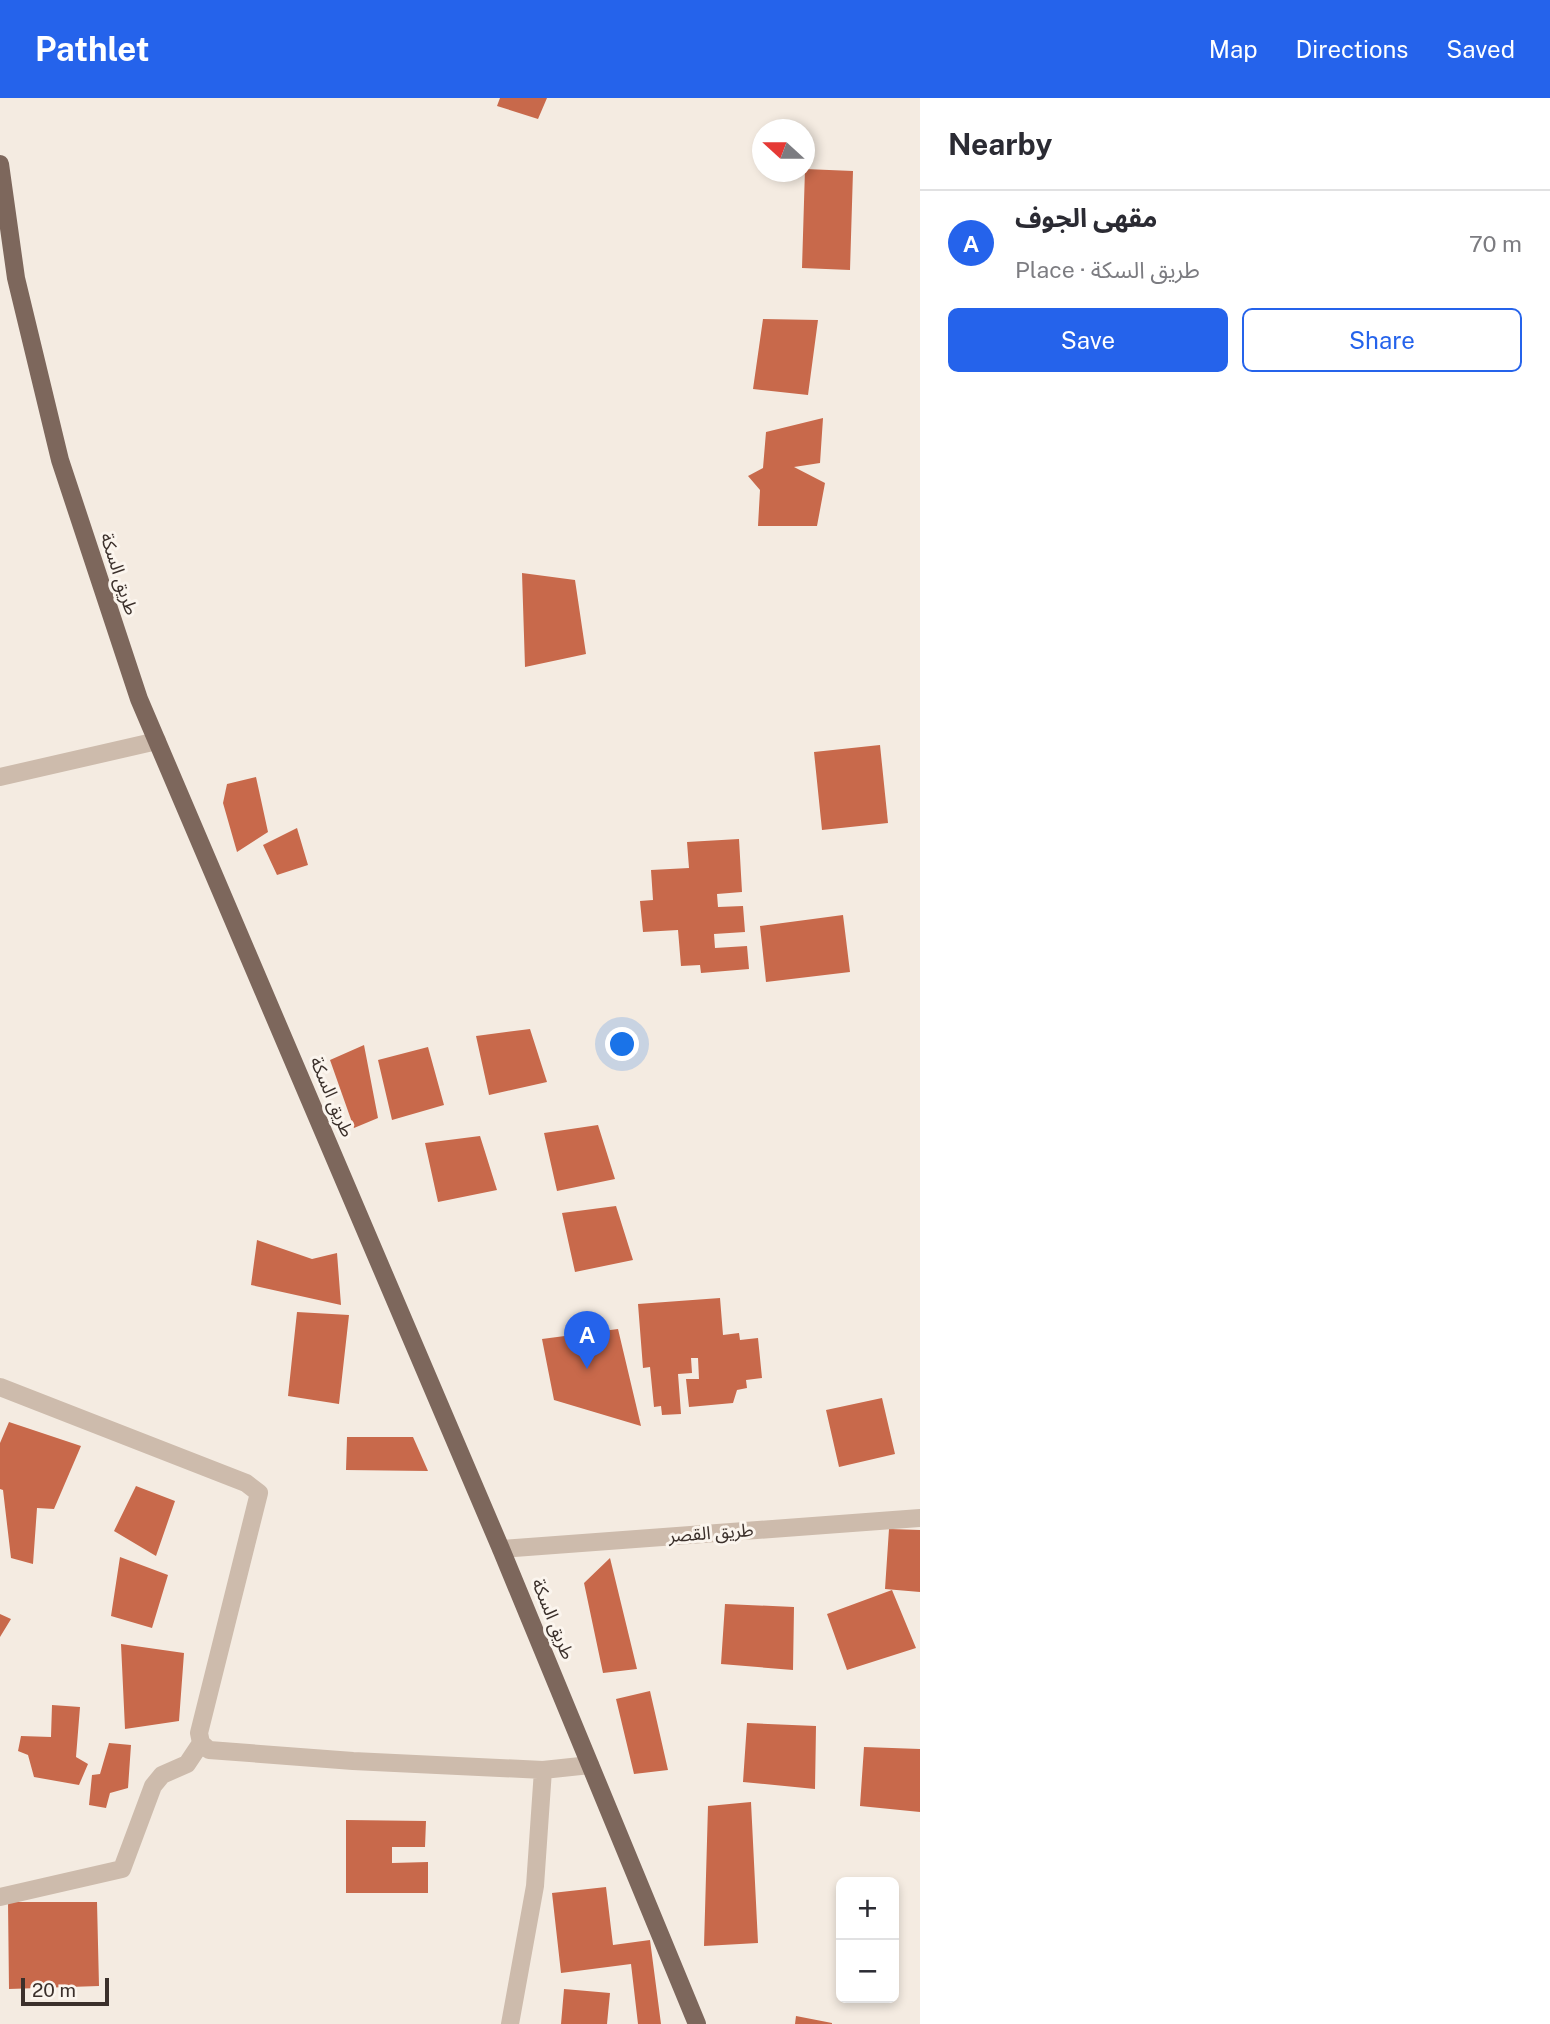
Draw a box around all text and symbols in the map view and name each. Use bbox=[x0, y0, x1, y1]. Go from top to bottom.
text: Pathlet bbox=[35, 30, 150, 68]
text: Map bbox=[1209, 35, 1258, 63]
text: Directions bbox=[1296, 35, 1408, 63]
text: Saved bbox=[1446, 35, 1515, 63]
north arrow bbox=[752, 119, 815, 182]
text: Nearby bbox=[948, 126, 1052, 162]
text: مقهى الجوف bbox=[1015, 202, 1157, 233]
text: A bbox=[963, 230, 979, 257]
text: 70 m bbox=[1469, 230, 1522, 257]
text: Place · طريق السكة bbox=[1015, 256, 1200, 283]
button: Save bbox=[948, 308, 1228, 372]
button: Share bbox=[1242, 308, 1522, 372]
street label: طريق السكة bbox=[95, 530, 143, 618]
your location bbox=[605, 1027, 639, 1061]
street label: طريق السكة bbox=[305, 1053, 359, 1141]
pin: A bbox=[564, 1311, 610, 1369]
street label: طريق القصر bbox=[667, 1519, 754, 1547]
street label: طريق السكة bbox=[527, 1575, 579, 1663]
map controls bbox=[836, 1877, 899, 2003]
button: + bbox=[836, 1877, 899, 1940]
button: − bbox=[836, 1940, 899, 2003]
scale bar bbox=[21, 1975, 108, 2007]
text: 20 m bbox=[32, 1979, 76, 2001]

